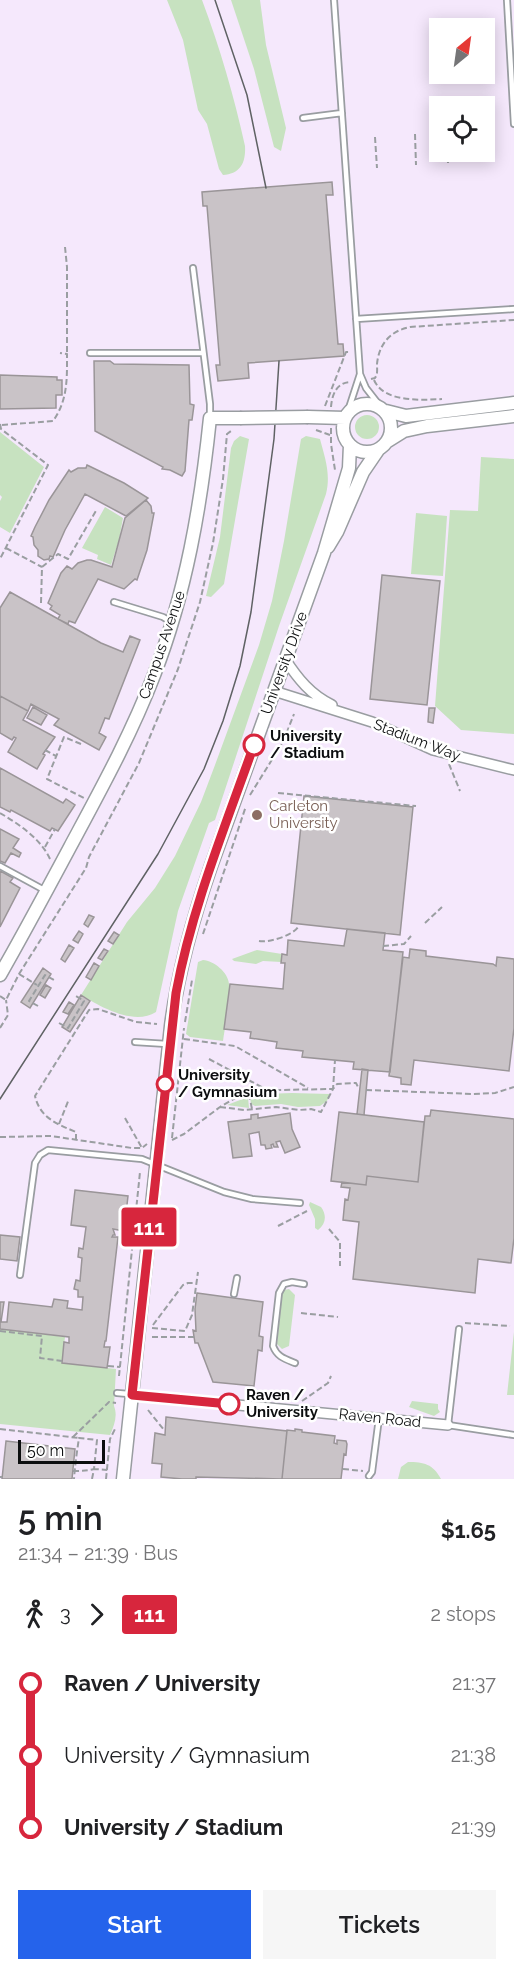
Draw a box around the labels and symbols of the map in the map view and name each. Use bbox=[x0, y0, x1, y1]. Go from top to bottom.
north arrow bbox=[429, 18, 495, 84]
street label: Campus Avenue bbox=[135, 588, 189, 702]
street label: University Drive bbox=[257, 609, 311, 717]
street label: Stadium Way bbox=[371, 715, 463, 765]
place label: University / Stadium bbox=[270, 727, 344, 762]
marker: University / Stadium bbox=[243, 734, 265, 756]
place label: Carleton University bbox=[269, 797, 338, 832]
marker: Carleton University bbox=[250, 808, 264, 822]
place label: University / Gymnasium bbox=[178, 1066, 277, 1101]
marker: University / Gymnasium bbox=[156, 1075, 174, 1093]
line badge: 111 bbox=[114, 1208, 184, 1246]
place label: Raven / University bbox=[246, 1386, 319, 1421]
marker: Raven / University bbox=[218, 1393, 240, 1415]
street label: Raven Road bbox=[338, 1405, 422, 1431]
scale bar bbox=[18, 1437, 105, 1464]

